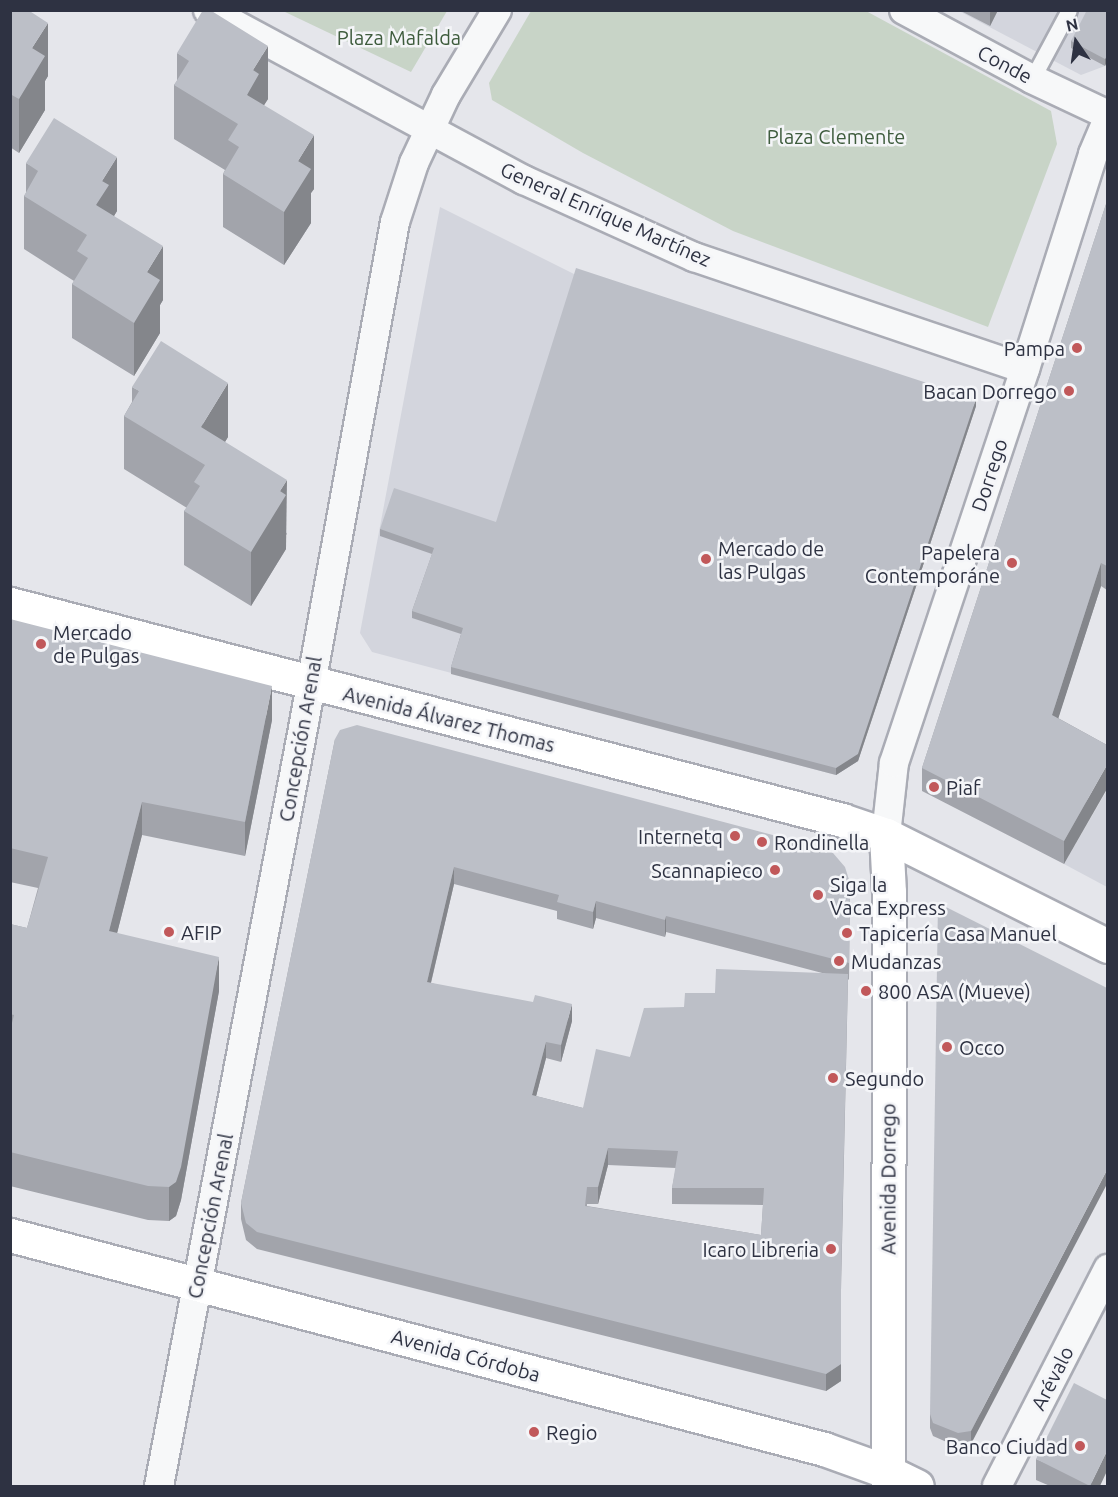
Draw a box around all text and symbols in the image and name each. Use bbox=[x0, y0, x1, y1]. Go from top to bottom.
north arrow bbox=[1046, 12, 1106, 72]
text: N bbox=[1064, 14, 1080, 35]
park label: Plaza Mafalda bbox=[337, 25, 461, 49]
street label: Conde bbox=[974, 40, 1036, 88]
park label: Plaza Clemente bbox=[767, 124, 905, 148]
street label: General Enrique Martínez bbox=[497, 157, 715, 271]
place label: Pampa bbox=[1004, 336, 1065, 360]
marker: Pampa bbox=[1070, 341, 1084, 355]
place label: Bacan Dorrego bbox=[923, 379, 1057, 403]
marker: Bacan Dorrego bbox=[1062, 384, 1076, 398]
street label: Dorrego bbox=[966, 436, 1012, 514]
place label: Mercado de las Pulgas bbox=[718, 536, 824, 583]
place label: Papelera Contemporáne bbox=[865, 540, 1000, 587]
marker: Mercado de las Pulgas bbox=[699, 552, 713, 566]
marker: Papelera Contemporáne bbox=[1005, 556, 1019, 570]
place label: Mercado de Pulgas bbox=[53, 620, 139, 667]
marker: Mercado de Pulgas bbox=[34, 637, 48, 651]
street label: Concepción Arenal bbox=[274, 654, 326, 824]
street label: Avenida Álvarez Thomas bbox=[341, 681, 557, 757]
place label: Piaf bbox=[946, 775, 981, 799]
marker: Piaf bbox=[927, 780, 941, 794]
place label: Internetq bbox=[638, 824, 723, 848]
marker: Internetq bbox=[728, 829, 742, 843]
place label: Rondinella bbox=[774, 830, 869, 854]
marker: Rondinella bbox=[755, 835, 769, 849]
place label: Scannapieco bbox=[651, 858, 763, 882]
marker: Scannapieco bbox=[768, 863, 782, 877]
place label: Siga la Vaca Express bbox=[830, 872, 946, 919]
marker: Siga la Vaca Express bbox=[811, 888, 825, 902]
place label: AFIP bbox=[181, 920, 222, 944]
place label: Tapicería Casa Manuel bbox=[859, 921, 1057, 945]
marker: AFIP bbox=[162, 925, 176, 939]
marker: Tapicería Casa Manuel bbox=[840, 926, 854, 940]
place label: Mudanzas bbox=[851, 949, 941, 973]
marker: Mudanzas bbox=[832, 954, 846, 968]
place label: 800 ASA (Mueve) bbox=[878, 979, 1031, 1003]
marker: 800 ASA (Mueve) bbox=[859, 984, 873, 998]
place label: Occo bbox=[959, 1035, 1005, 1059]
marker: Occo bbox=[940, 1040, 954, 1054]
place label: Segundo bbox=[845, 1066, 924, 1090]
marker: Segundo bbox=[826, 1071, 840, 1085]
street label: Avenida Dorrego bbox=[876, 1103, 900, 1255]
street label: Concepción Arenal bbox=[182, 1131, 238, 1301]
place label: Icaro Libreria bbox=[702, 1237, 819, 1261]
marker: Icaro Libreria bbox=[824, 1242, 838, 1256]
street label: Avenida Córdoba bbox=[389, 1324, 543, 1386]
street label: Arévalo bbox=[1026, 1342, 1078, 1414]
place label: Regio bbox=[546, 1420, 598, 1444]
marker: Regio bbox=[527, 1425, 541, 1439]
place label: Banco Ciudad bbox=[946, 1434, 1068, 1458]
marker: Banco Ciudad bbox=[1073, 1439, 1087, 1453]

